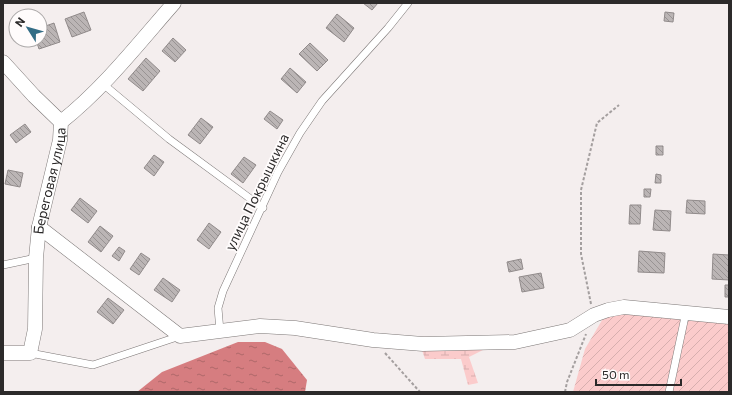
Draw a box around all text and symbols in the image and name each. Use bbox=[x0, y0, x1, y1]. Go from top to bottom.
north arrow bbox=[8, 8, 48, 48]
text: N bbox=[12, 14, 27, 29]
street label: Береговая улица bbox=[29, 127, 69, 235]
street label: улица Покрышкина bbox=[221, 131, 292, 253]
scale bar bbox=[596, 361, 681, 387]
text: 50 m bbox=[602, 367, 630, 381]

